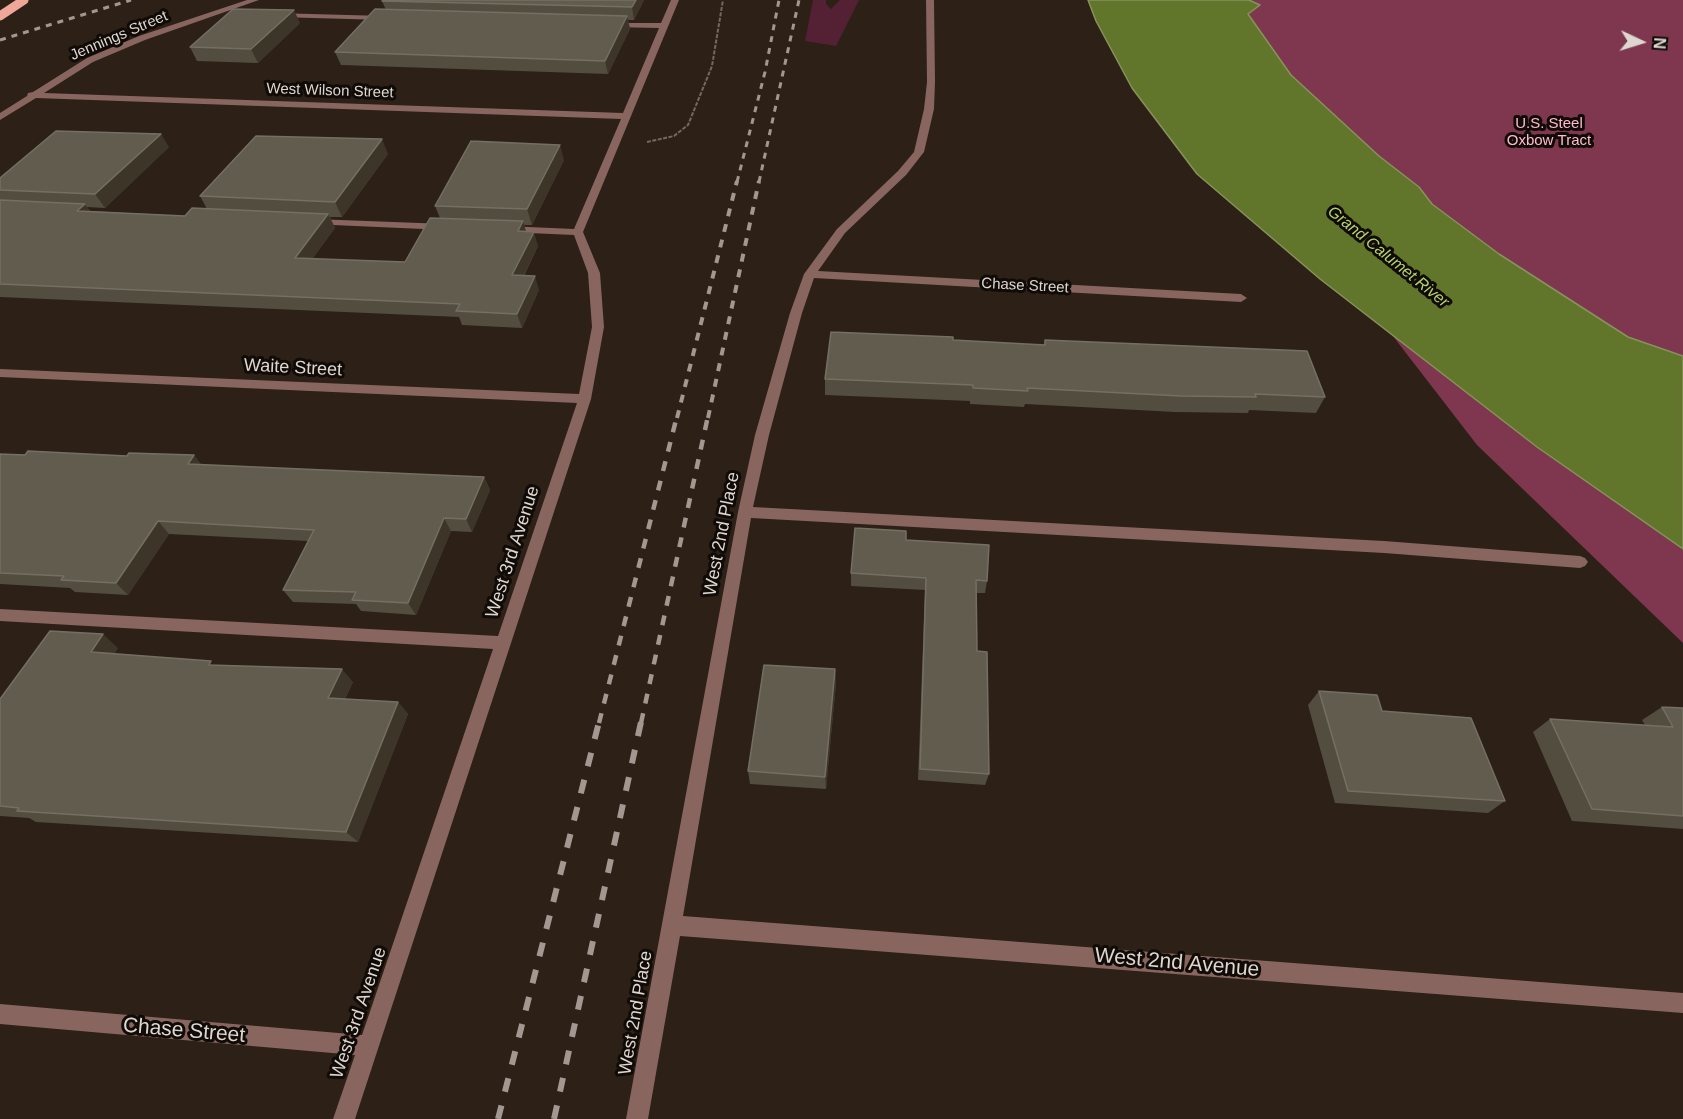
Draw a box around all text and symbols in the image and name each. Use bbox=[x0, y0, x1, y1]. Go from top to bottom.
street label: Jennings Street bbox=[68, 7, 170, 65]
north arrow bbox=[1611, 12, 1671, 72]
text: N bbox=[1651, 37, 1668, 50]
street label: West Wilson Street bbox=[266, 80, 394, 102]
park label: U.S. Steel Oxbow Tract bbox=[1507, 115, 1591, 150]
water label: Grand Calumet River bbox=[1324, 202, 1452, 312]
street label: Chase Street bbox=[981, 275, 1069, 297]
street label: Waite Street bbox=[243, 355, 343, 381]
street label: West 2nd Place bbox=[699, 470, 745, 598]
street label: West 3rd Avenue bbox=[481, 483, 545, 621]
street label: West 2nd Avenue bbox=[1094, 943, 1260, 983]
street label: West 3rd Avenue bbox=[326, 945, 392, 1081]
street label: West 2nd Place bbox=[614, 949, 658, 1077]
street label: Chase Street bbox=[122, 1013, 246, 1049]

